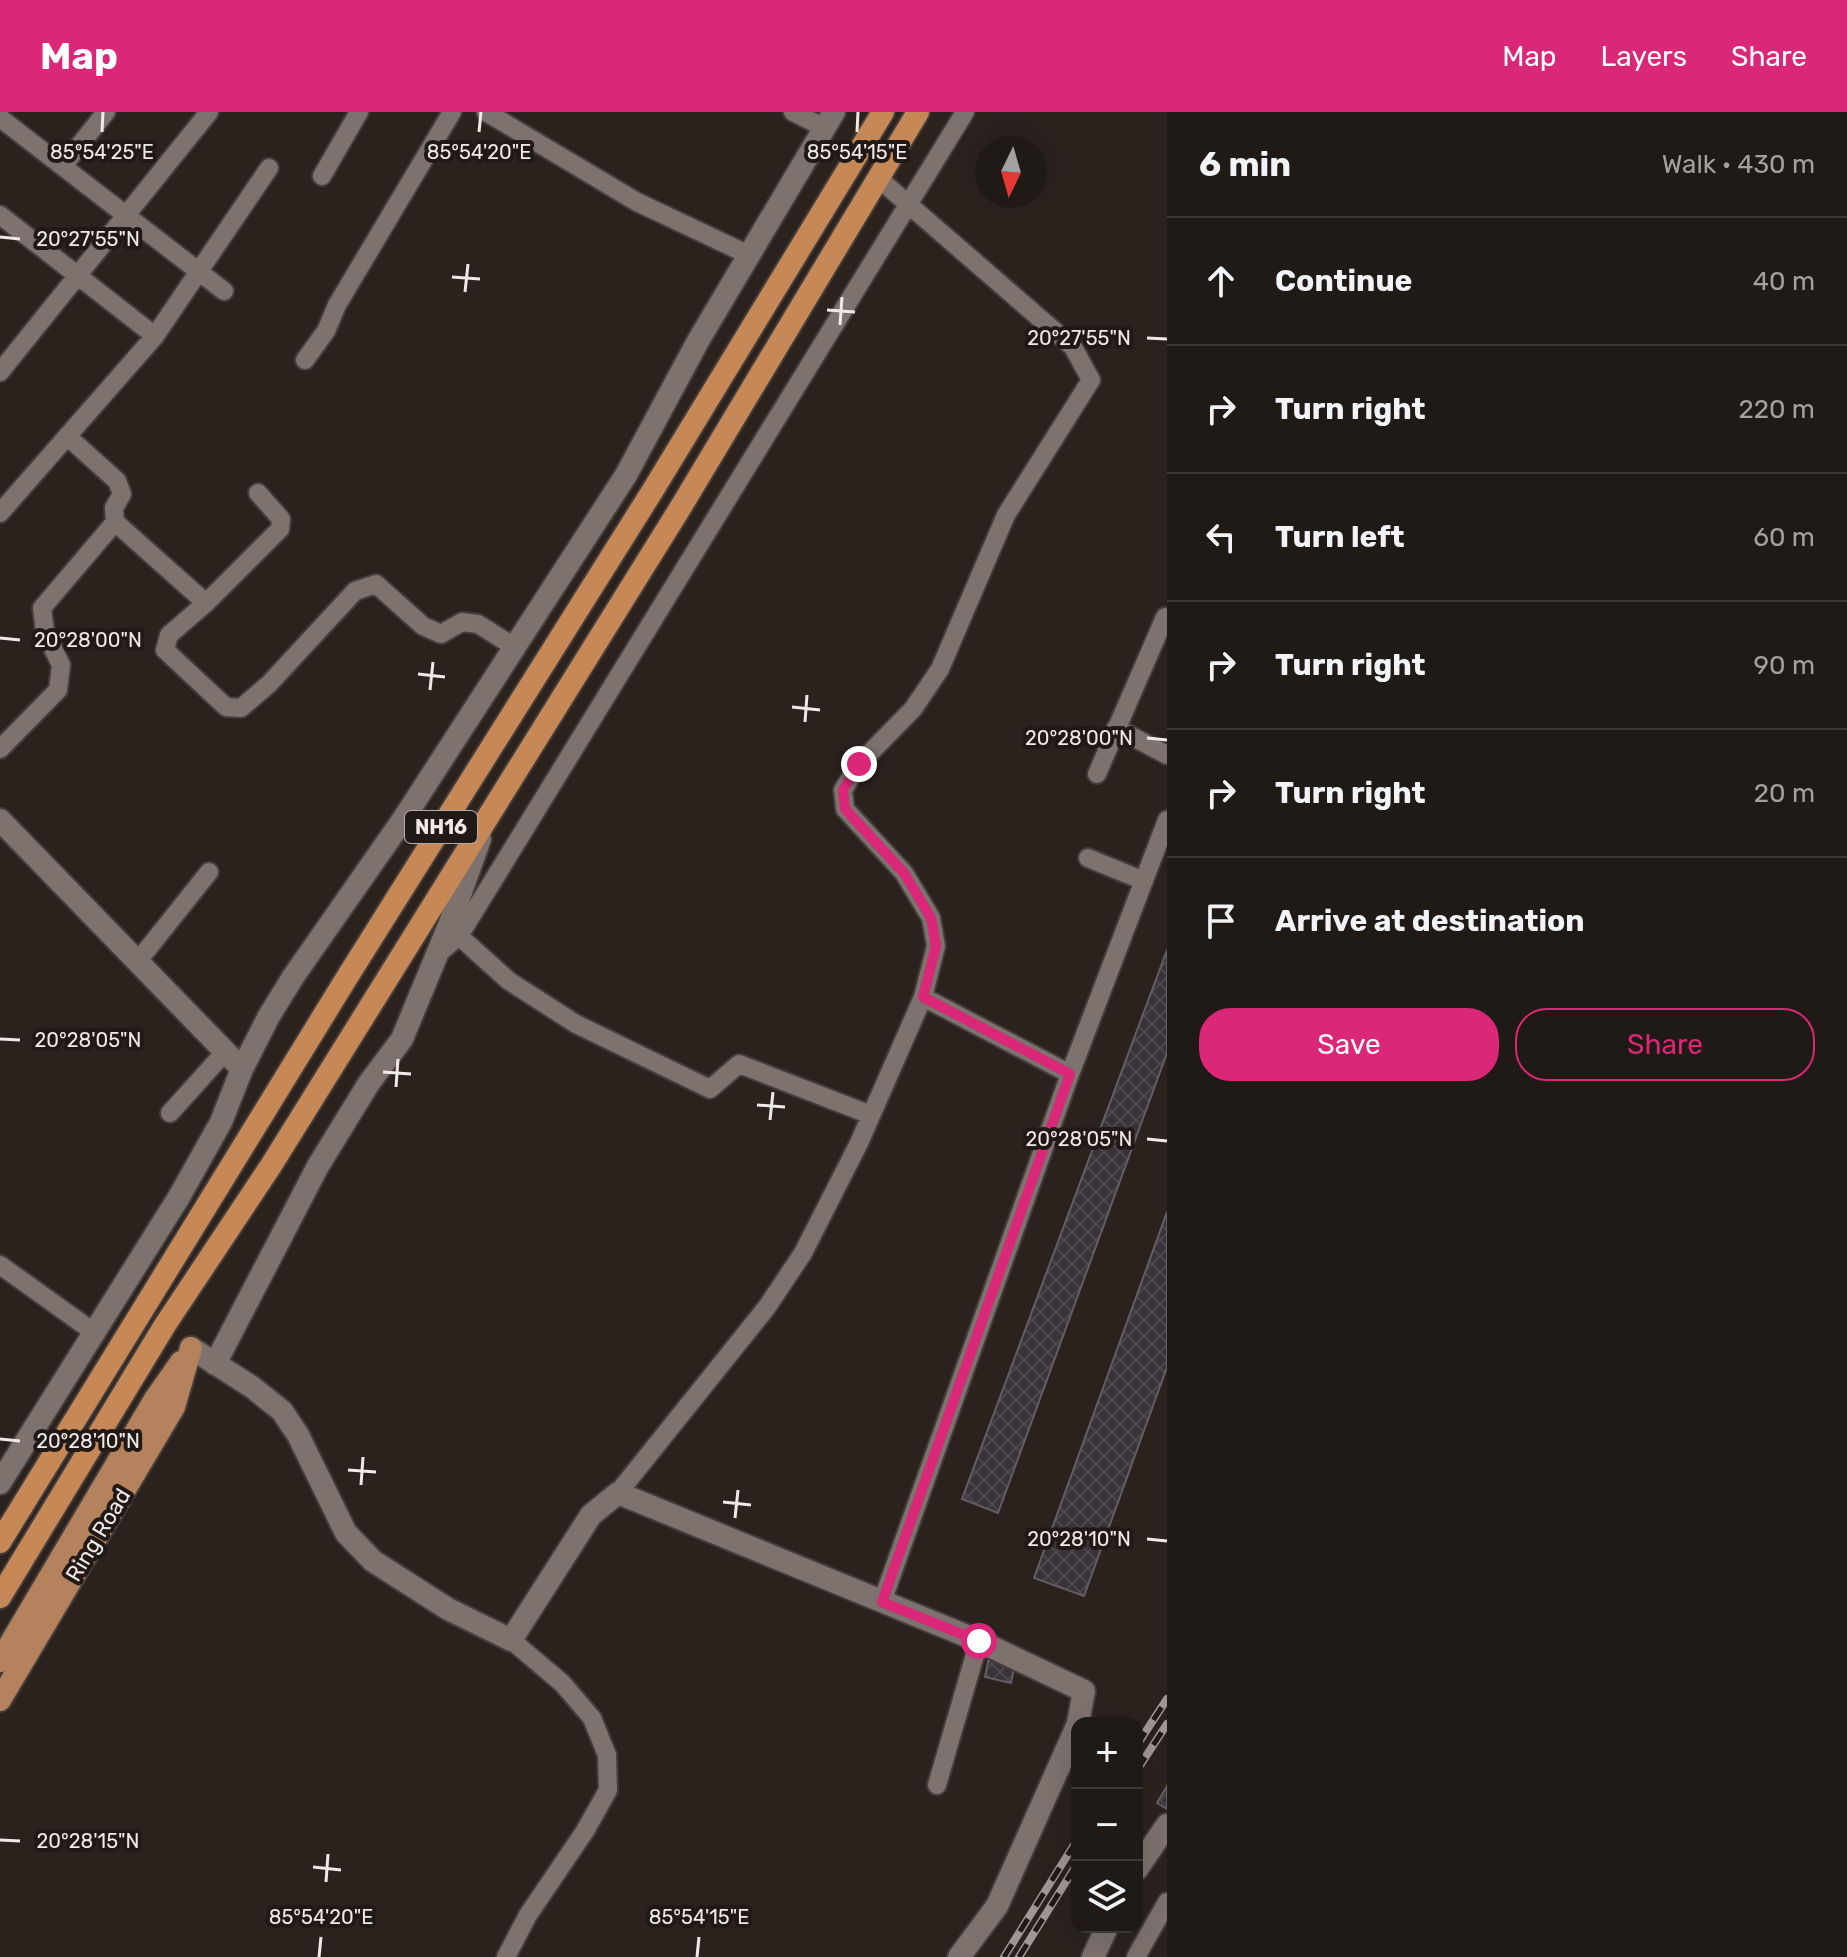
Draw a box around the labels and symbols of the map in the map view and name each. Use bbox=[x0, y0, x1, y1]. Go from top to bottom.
north arrow bbox=[975, 136, 1047, 208]
text: 85°54'25"E bbox=[50, 140, 154, 164]
text: 85°54'20"E bbox=[427, 140, 531, 164]
text: 85°54'15"E bbox=[807, 140, 907, 164]
text: 20°27'55"N bbox=[36, 227, 140, 251]
text: 20°27'55"N bbox=[1027, 326, 1131, 350]
text: 20°28'00"N bbox=[34, 628, 142, 652]
text: 20°28'00"N bbox=[1025, 726, 1133, 750]
route end bbox=[841, 746, 877, 782]
road number: NH16 bbox=[405, 811, 477, 843]
text: 20°28'05"N bbox=[35, 1028, 141, 1052]
text: 20°28'05"N bbox=[1026, 1127, 1132, 1151]
text: 20°28'10"N bbox=[36, 1429, 140, 1453]
street label: Ring Road bbox=[60, 1484, 136, 1586]
text: 20°28'10"N bbox=[1027, 1527, 1131, 1551]
route start bbox=[961, 1623, 997, 1659]
text: 20°28'15"N bbox=[37, 1829, 139, 1853]
text: 85°54'20"E bbox=[269, 1905, 373, 1929]
text: 85°54'15"E bbox=[649, 1905, 749, 1929]

